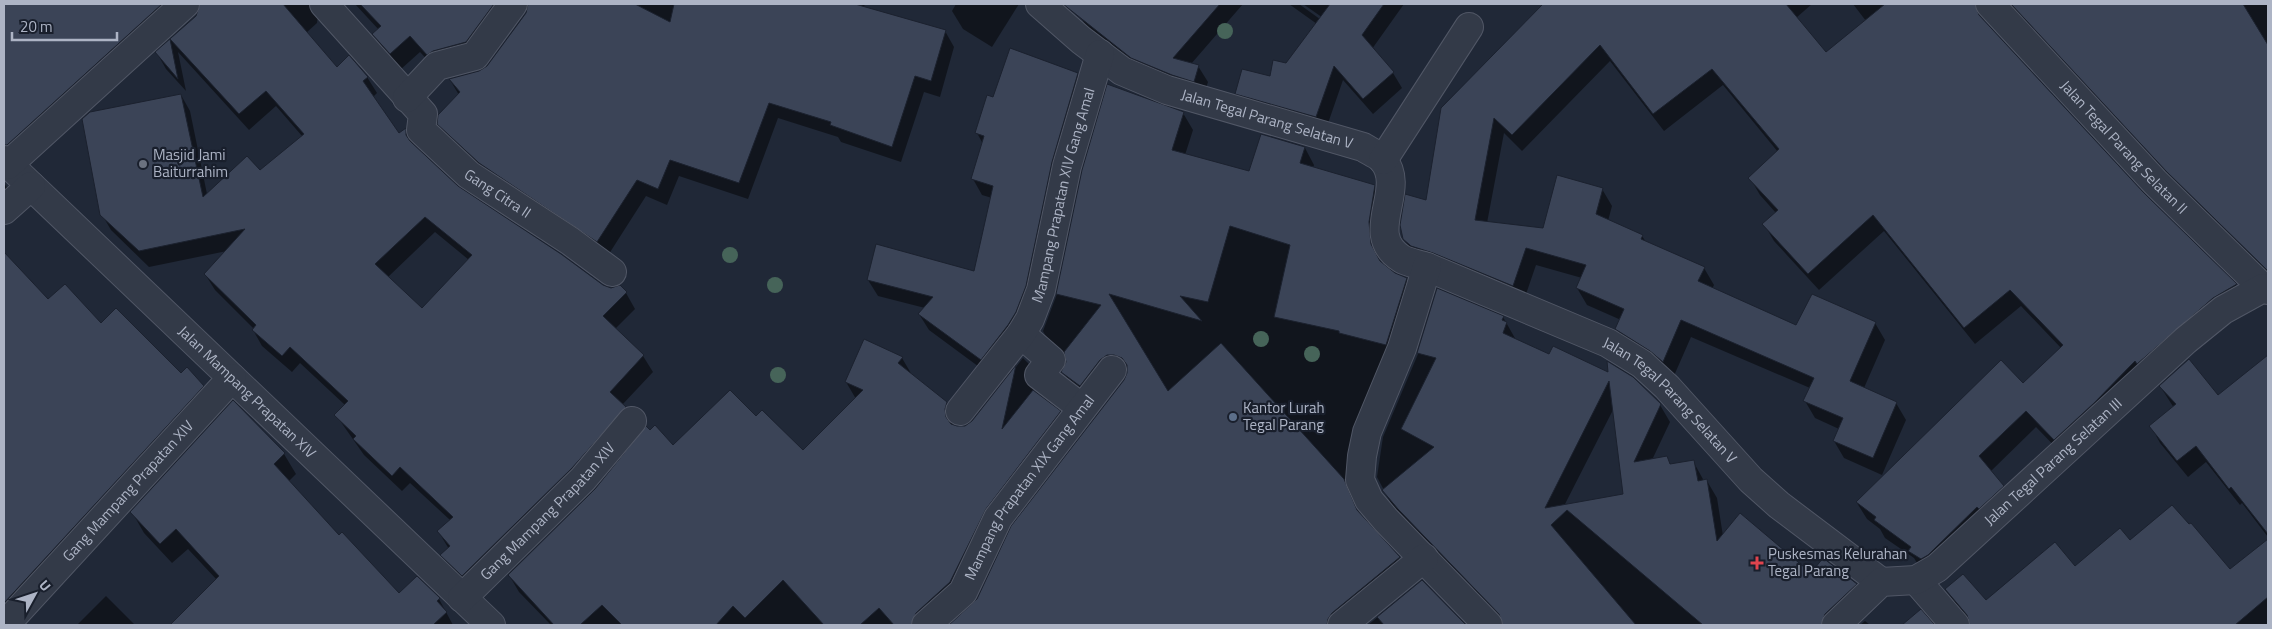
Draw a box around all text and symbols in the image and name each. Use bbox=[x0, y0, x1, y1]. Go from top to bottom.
scale bar bbox=[12, 10, 118, 42]
text: 20 m bbox=[20, 15, 53, 38]
street label: Jalan Tegal Parang Selatan II bbox=[2055, 75, 2193, 219]
street label: Jalan Tegal Parang Selatan V bbox=[1178, 83, 1356, 155]
street label: Mampang Prapatan XIV Gang Amal bbox=[1025, 85, 1100, 306]
place label: Masjid Jami Baiturrahim bbox=[153, 143, 228, 183]
marker: Masjid Jami Baiturrahim bbox=[137, 158, 149, 170]
street label: Gang Citra II bbox=[460, 163, 536, 224]
street label: Jalan Mampang Prapatan XIV bbox=[173, 320, 322, 464]
street label: Jalan Tegal Parang Selatan V bbox=[1600, 330, 1743, 469]
street label: Mampang Prapatan XIX Gang Amal bbox=[958, 390, 1100, 584]
street label: Jalan Tegal Parang Selatan III bbox=[1979, 392, 2127, 531]
place label: Kantor Lurah Tegal Parang bbox=[1243, 396, 1325, 436]
marker: Kantor Lurah Tegal Parang bbox=[1227, 411, 1239, 423]
street label: Gang Mampang Prapatan XIV bbox=[57, 415, 199, 567]
street label: Gang Mampang Prapatan XIV bbox=[475, 437, 620, 585]
place label: Puskesmas Kelurahan Tegal Parang bbox=[1768, 542, 1907, 582]
marker: Puskesmas Kelurahan Tegal Parang bbox=[1750, 556, 1764, 570]
north arrow bbox=[10, 569, 60, 619]
text: U bbox=[34, 575, 56, 596]

